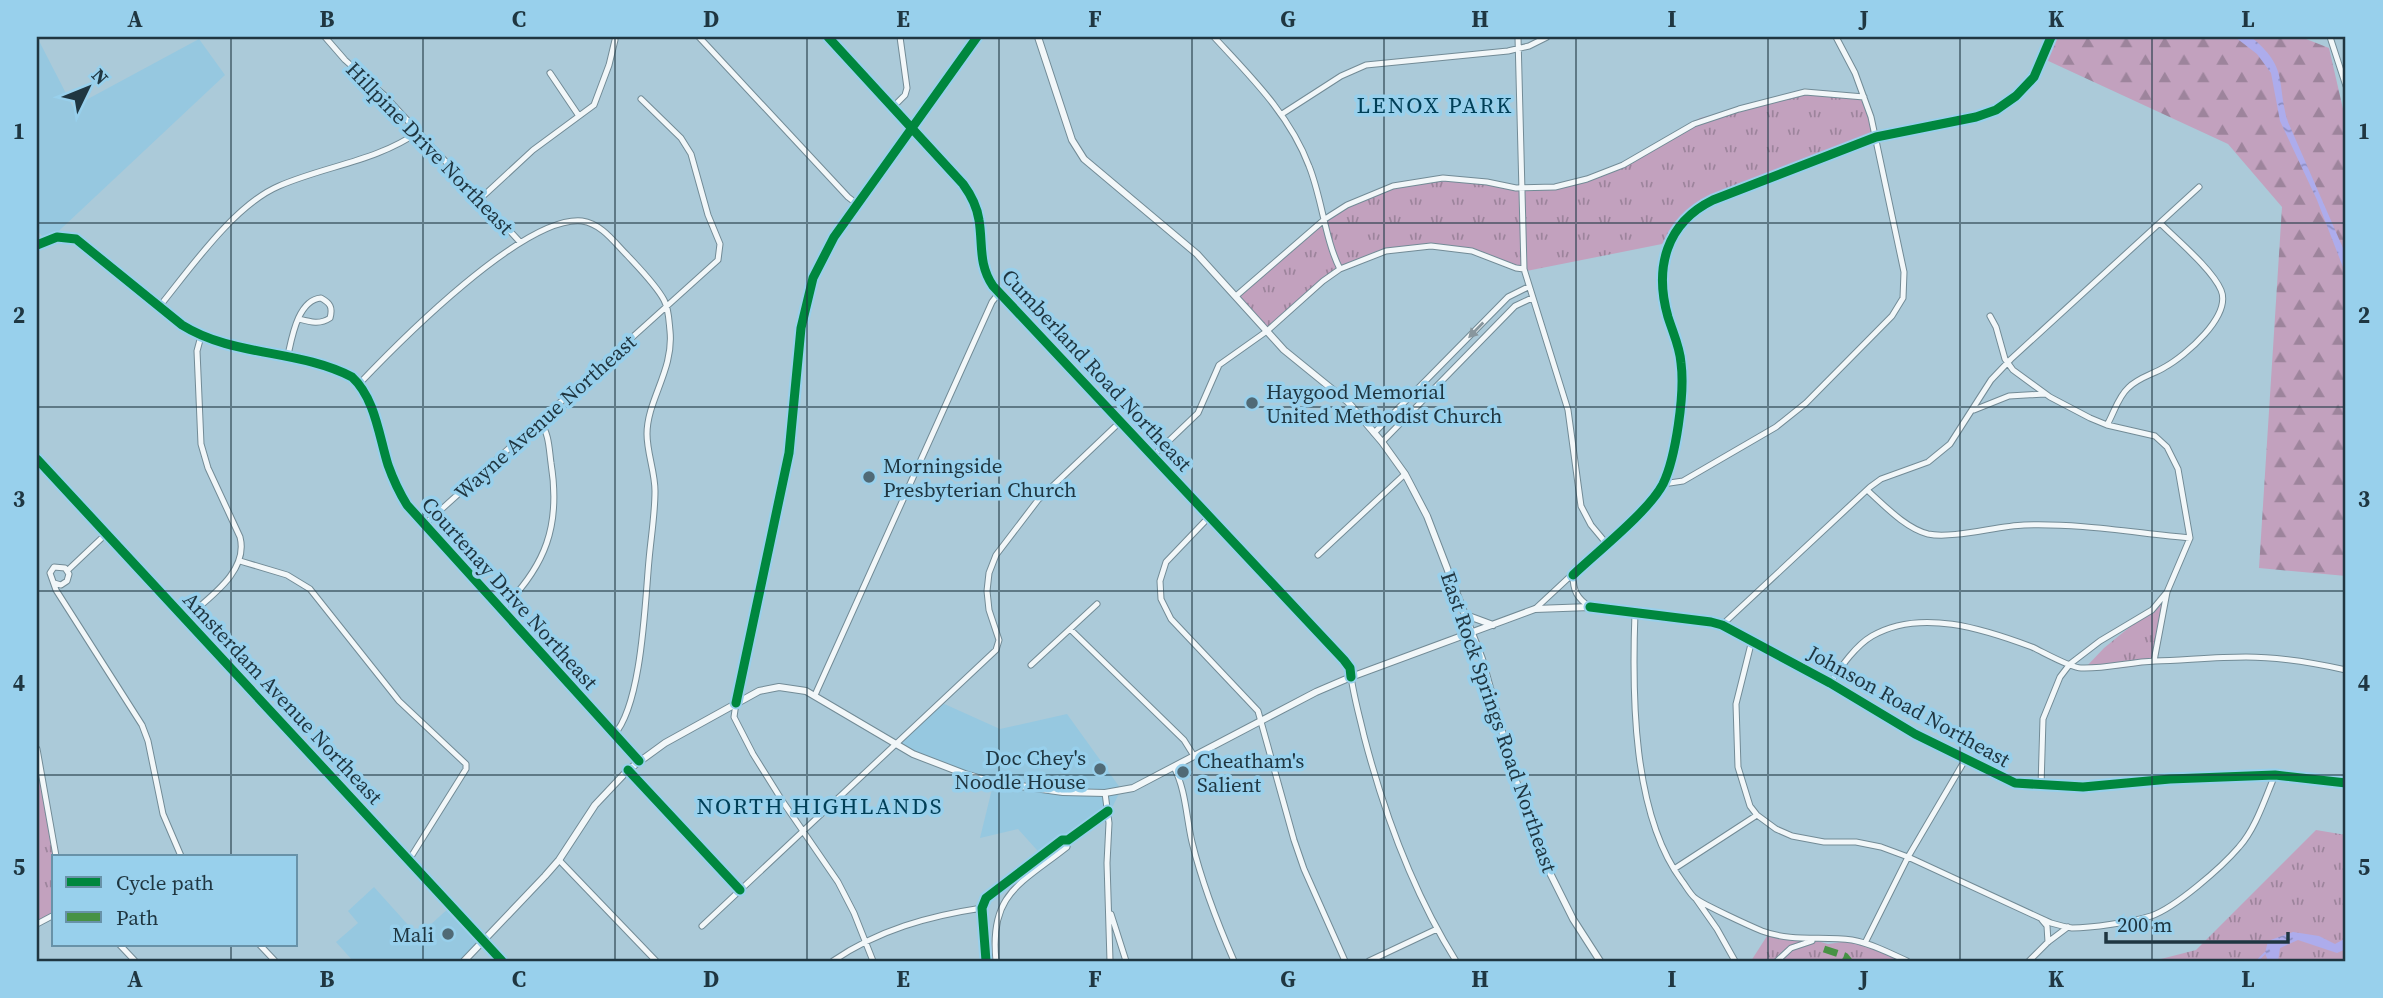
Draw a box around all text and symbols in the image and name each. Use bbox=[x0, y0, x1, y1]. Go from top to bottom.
text: A bbox=[127, 3, 143, 35]
text: B bbox=[320, 3, 335, 35]
text: C bbox=[512, 3, 526, 35]
text: D bbox=[703, 3, 719, 35]
text: E bbox=[896, 3, 910, 35]
text: F bbox=[1088, 3, 1102, 35]
text: G bbox=[1280, 3, 1296, 35]
text: H bbox=[1471, 3, 1489, 35]
text: I bbox=[1668, 3, 1677, 35]
text: J bbox=[1857, 3, 1869, 35]
text: K bbox=[2048, 3, 2064, 35]
text: L bbox=[2241, 3, 2255, 35]
north arrow bbox=[52, 52, 122, 122]
street label: Hillpine Drive Northeast bbox=[340, 55, 520, 241]
text: N bbox=[86, 62, 115, 90]
district label: LENOX PARK bbox=[1357, 89, 1513, 121]
text: 1 bbox=[13, 115, 25, 147]
text: 1 bbox=[2358, 115, 2370, 147]
street label: Cumberland Road Northeast bbox=[995, 263, 1199, 478]
text: 2 bbox=[13, 299, 25, 331]
text: 2 bbox=[2358, 299, 2370, 331]
one-way arrow bbox=[1469, 321, 1485, 338]
street label: Wayne Avenue Northeast bbox=[448, 328, 642, 506]
place label: Haygood Memorial United Methodist Church bbox=[1266, 377, 1502, 430]
marker: Haygood Memorial United Methodist Church bbox=[1244, 395, 1260, 411]
place label: Morningside Presbyterian Church bbox=[883, 451, 1077, 504]
marker: Morningside Presbyterian Church bbox=[861, 469, 877, 485]
text: 3 bbox=[13, 483, 25, 515]
text: 3 bbox=[2358, 483, 2370, 515]
street label: Courtenay Drive Northeast bbox=[415, 490, 605, 696]
street label: East Rock Springs Road Northeast bbox=[1434, 568, 1564, 876]
street label: Amsterdam Avenue Northeast bbox=[177, 585, 389, 811]
street label: Johnson Road Northeast bbox=[1802, 638, 2016, 774]
text: 4 bbox=[13, 667, 25, 699]
text: 4 bbox=[2358, 667, 2370, 699]
place label: Doc Chey's Noodle House bbox=[954, 743, 1086, 796]
place label: Cheatham's Salient bbox=[1197, 746, 1304, 799]
marker: Doc Chey's Noodle House bbox=[1092, 761, 1108, 777]
marker: Cheatham's Salient bbox=[1175, 764, 1191, 780]
district label: NORTH HIGHLANDS bbox=[696, 790, 944, 822]
text: 5 bbox=[13, 851, 25, 883]
text: 5 bbox=[2358, 851, 2370, 883]
legend bbox=[52, 855, 298, 946]
text: Cycle path bbox=[116, 868, 214, 897]
scale bar bbox=[2106, 900, 2288, 944]
text: Path bbox=[116, 903, 159, 932]
text: 200 m bbox=[2117, 910, 2172, 939]
place label: Mali bbox=[392, 920, 434, 949]
marker: Mali bbox=[440, 926, 456, 942]
text: A bbox=[127, 963, 143, 995]
text: B bbox=[320, 963, 335, 995]
text: C bbox=[512, 963, 526, 995]
text: D bbox=[703, 963, 719, 995]
text: E bbox=[896, 963, 910, 995]
text: F bbox=[1088, 963, 1102, 995]
text: G bbox=[1280, 963, 1296, 995]
text: H bbox=[1471, 963, 1489, 995]
text: I bbox=[1668, 963, 1677, 995]
text: J bbox=[1857, 963, 1869, 995]
text: K bbox=[2048, 963, 2064, 995]
text: L bbox=[2241, 963, 2255, 995]

